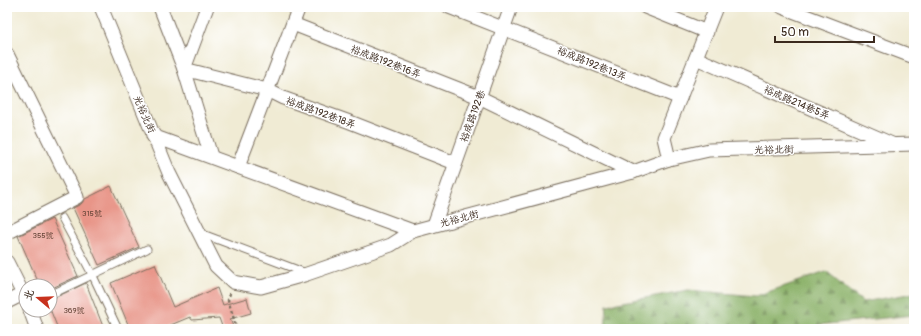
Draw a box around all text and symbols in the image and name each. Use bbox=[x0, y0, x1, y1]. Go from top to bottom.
scale bar bbox=[775, 18, 874, 44]
text: 50 m bbox=[781, 25, 809, 40]
street label: 裕成路192巷16弄 bbox=[349, 43, 423, 81]
street label: 裕成路192巷13弄 bbox=[555, 44, 628, 83]
street label: 裕成路214巷5弄 bbox=[762, 84, 832, 122]
street label: 裕成路192巷 bbox=[458, 88, 488, 144]
street label: 光裕北街 bbox=[130, 94, 158, 135]
street label: 裕成路192巷18弄 bbox=[284, 95, 357, 131]
street label: 光裕北街 bbox=[754, 144, 794, 156]
street label: 光裕北街 bbox=[438, 208, 480, 230]
house number: 315號 bbox=[82, 209, 102, 218]
house number: 355號 bbox=[32, 231, 54, 240]
north arrow bbox=[18, 278, 58, 318]
text: 北 bbox=[21, 288, 37, 302]
house number: 369號 bbox=[63, 306, 85, 315]

